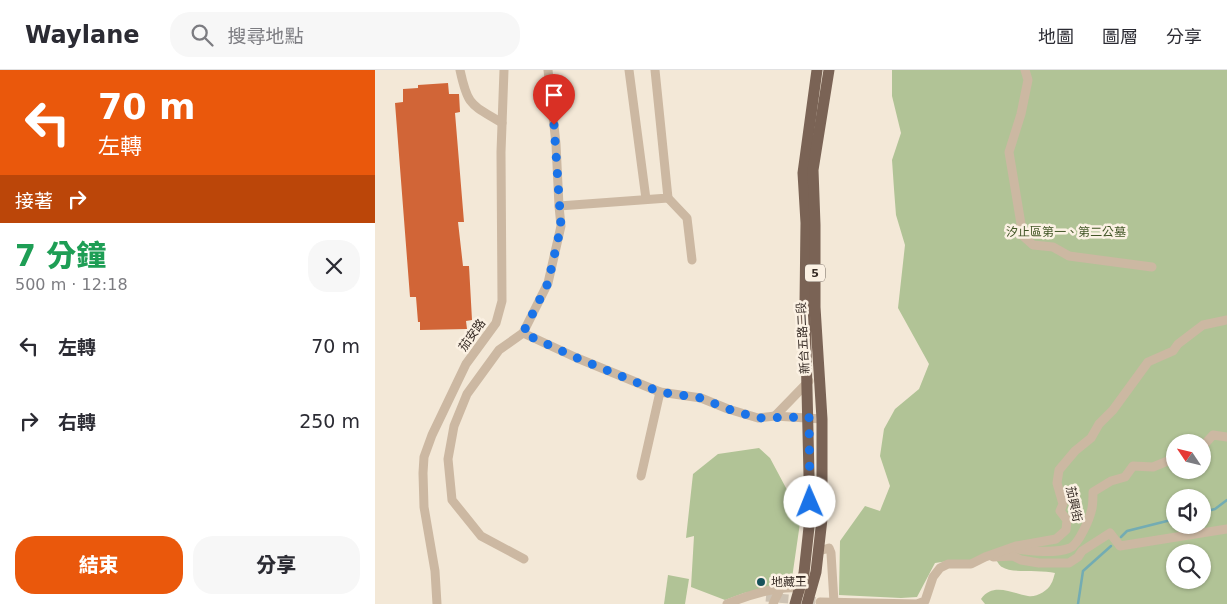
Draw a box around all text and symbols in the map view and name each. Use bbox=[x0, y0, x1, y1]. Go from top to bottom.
search box bbox=[170, 12, 520, 57]
text: Waylane bbox=[25, 21, 140, 49]
icon: search bbox=[188, 21, 216, 49]
text: 搜尋地點 bbox=[228, 25, 304, 47]
text: 地圖 bbox=[1038, 26, 1074, 47]
text: 圖層 bbox=[1102, 26, 1138, 47]
text: 分享 bbox=[1166, 26, 1202, 47]
pin bbox=[533, 74, 575, 125]
icon: arrive bbox=[540, 81, 568, 109]
text: 70 m bbox=[98, 87, 195, 127]
icon: left bbox=[15, 90, 80, 155]
text: 左轉 bbox=[98, 134, 142, 159]
icon: right bbox=[63, 185, 91, 213]
text: 接著 bbox=[15, 190, 53, 212]
park label: 汐止區第一、第二公墓 bbox=[1006, 225, 1126, 239]
text: 7 分鐘 bbox=[15, 238, 106, 273]
button: close bbox=[308, 240, 360, 292]
road number: 5 bbox=[805, 264, 825, 282]
text: 500 m · 12:18 bbox=[15, 275, 128, 294]
street label: 新台五路二段 bbox=[794, 302, 812, 374]
street label: 茄安路 bbox=[456, 316, 488, 354]
icon: left bbox=[15, 332, 43, 360]
text: 70 m bbox=[311, 335, 360, 357]
text: 左轉 bbox=[58, 336, 96, 358]
icon: right bbox=[15, 407, 43, 435]
text: 250 m bbox=[299, 410, 360, 432]
text: 右轉 bbox=[58, 411, 96, 433]
north arrow bbox=[1166, 434, 1211, 479]
map controls bbox=[1166, 434, 1211, 589]
position arrow bbox=[783, 475, 835, 527]
street label: 茄興街 bbox=[1063, 485, 1085, 523]
button: sound bbox=[1166, 489, 1211, 534]
button: 結束 bbox=[15, 536, 183, 594]
button: 分享 bbox=[193, 536, 360, 594]
button: search bbox=[1166, 544, 1211, 589]
place label: 地藏王 bbox=[771, 575, 807, 589]
marker: 地藏王 bbox=[755, 576, 767, 588]

